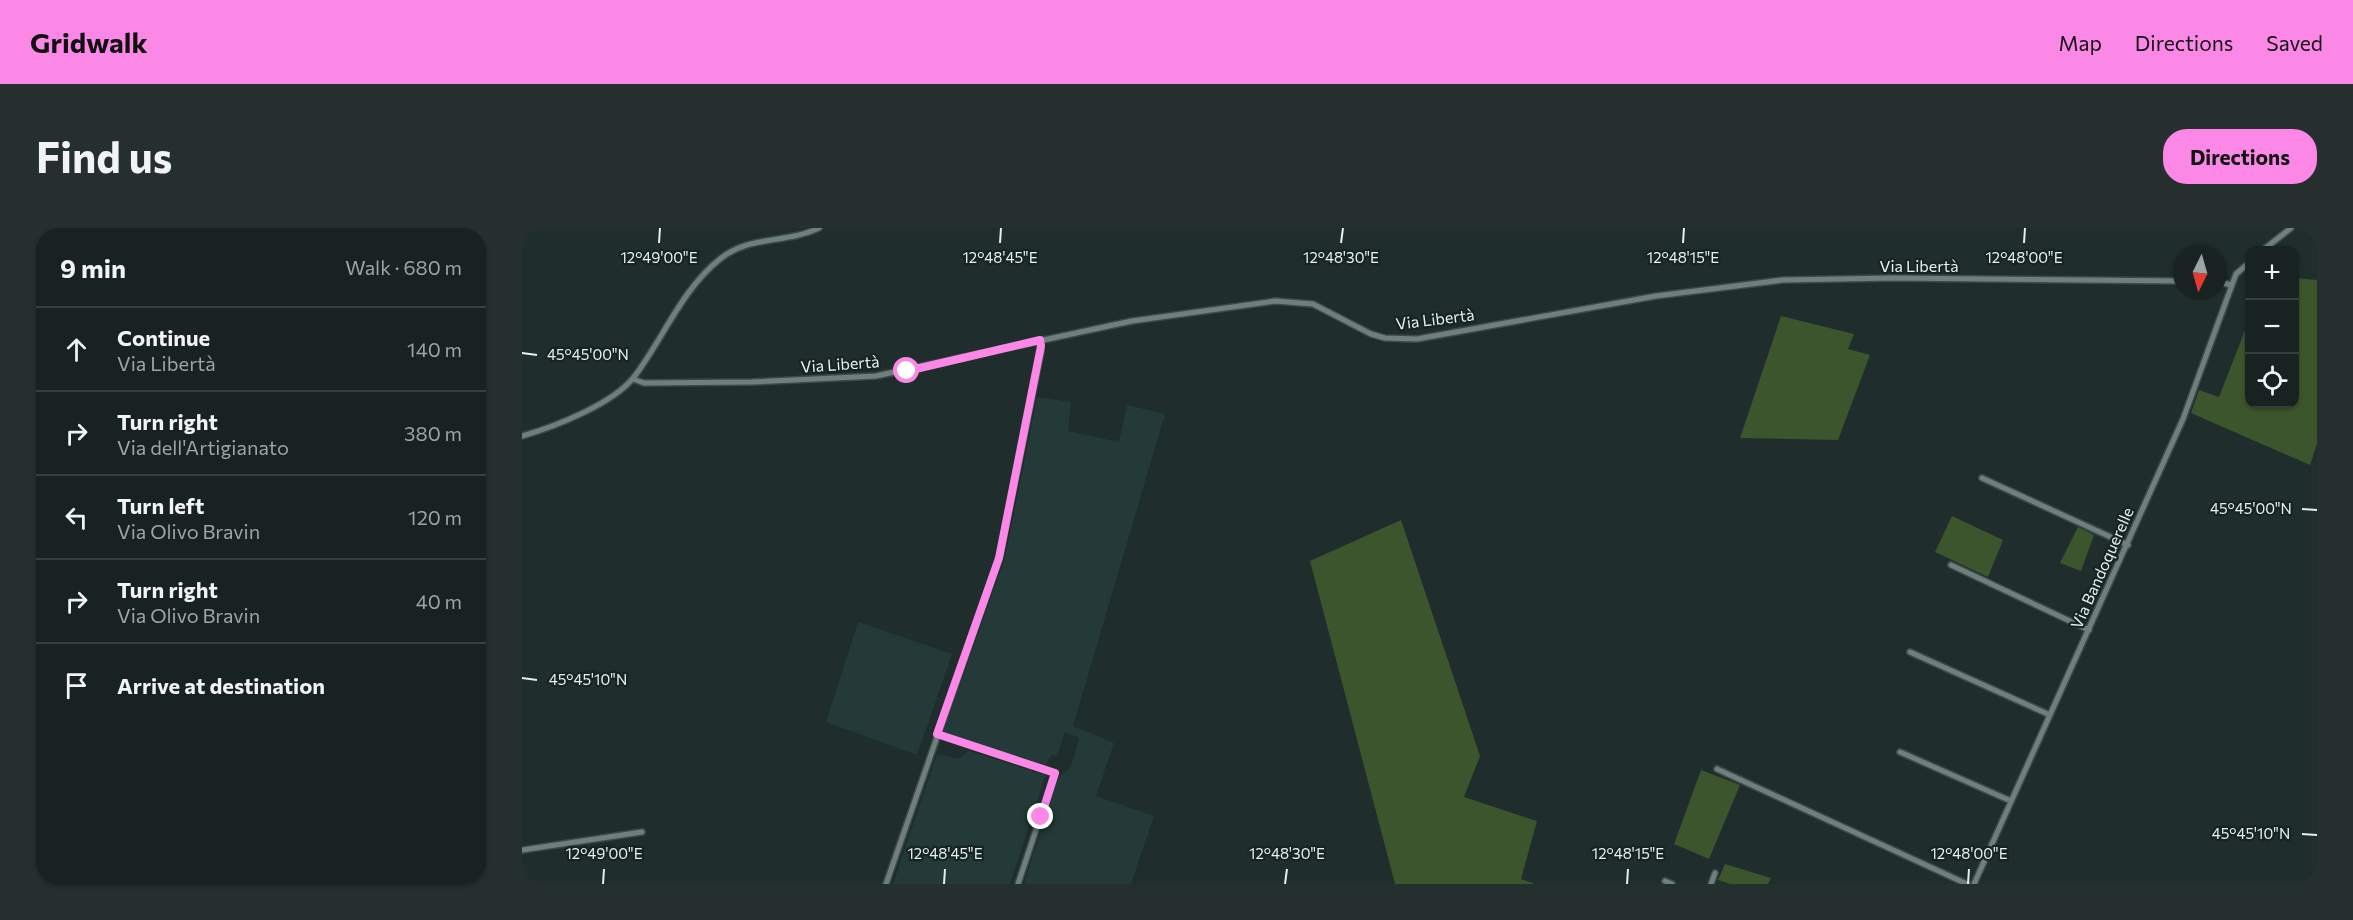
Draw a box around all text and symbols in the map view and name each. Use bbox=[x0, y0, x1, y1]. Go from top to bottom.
text: Gridwalk bbox=[30, 25, 148, 59]
text: Map bbox=[2059, 30, 2102, 55]
text: Directions bbox=[2135, 30, 2233, 55]
text: Saved bbox=[2266, 30, 2323, 55]
button: Directions bbox=[2163, 129, 2317, 184]
text: Find us bbox=[36, 130, 172, 182]
north arrow bbox=[2173, 246, 2227, 300]
map controls bbox=[2245, 246, 2299, 408]
button: + bbox=[2245, 246, 2299, 300]
text: 12°49'00"E bbox=[620, 248, 698, 266]
text: 12°48'45"E bbox=[962, 248, 1038, 266]
text: 12°48'30"E bbox=[1303, 248, 1379, 266]
text: 12°48'15"E bbox=[1647, 248, 1719, 266]
text: 12°48'00"E bbox=[1985, 248, 2063, 266]
text: 9 min bbox=[60, 252, 126, 283]
text: Walk · 680 m bbox=[345, 255, 462, 279]
street label: Via Libertà bbox=[1880, 256, 1958, 275]
button: − bbox=[2245, 300, 2299, 354]
street label: Via Libertà bbox=[1395, 304, 1475, 333]
text: Continue bbox=[117, 324, 210, 351]
icon: ahead bbox=[60, 333, 93, 366]
text: 140 m bbox=[407, 337, 462, 361]
text: 45°45'00"N bbox=[547, 345, 629, 363]
text: Via Libertà bbox=[117, 351, 216, 375]
street label: Via Libertà bbox=[800, 351, 880, 376]
button: locate bbox=[2245, 354, 2299, 408]
route start bbox=[893, 357, 919, 383]
text: Turn right bbox=[117, 408, 218, 435]
icon: right bbox=[60, 417, 93, 450]
text: 380 m bbox=[404, 421, 462, 445]
text: Via dell'Artigianato bbox=[117, 435, 289, 459]
text: Turn left bbox=[117, 492, 204, 519]
text: 45°45'00"N bbox=[2210, 499, 2292, 517]
icon: left bbox=[60, 501, 93, 534]
street label: Via Bandoquerelle bbox=[2066, 504, 2137, 632]
text: 120 m bbox=[408, 505, 462, 529]
text: Via Olivo Bravin bbox=[117, 519, 260, 543]
text: Turn right bbox=[117, 576, 218, 603]
icon: right bbox=[60, 585, 93, 618]
text: 40 m bbox=[416, 589, 462, 613]
text: Via Olivo Bravin bbox=[117, 603, 260, 627]
icon: arrive bbox=[60, 669, 93, 702]
text: 45°45'10"N bbox=[549, 670, 627, 688]
text: Arrive at destination bbox=[117, 672, 325, 699]
route end bbox=[1027, 803, 1053, 829]
text: 45°45'10"N bbox=[2212, 824, 2290, 842]
text: 12°49'00"E bbox=[565, 844, 643, 862]
text: 12°48'45"E bbox=[907, 844, 983, 862]
text: 12°48'30"E bbox=[1249, 844, 1325, 862]
text: 12°48'15"E bbox=[1592, 844, 1664, 862]
text: 12°48'00"E bbox=[1930, 844, 2008, 862]

